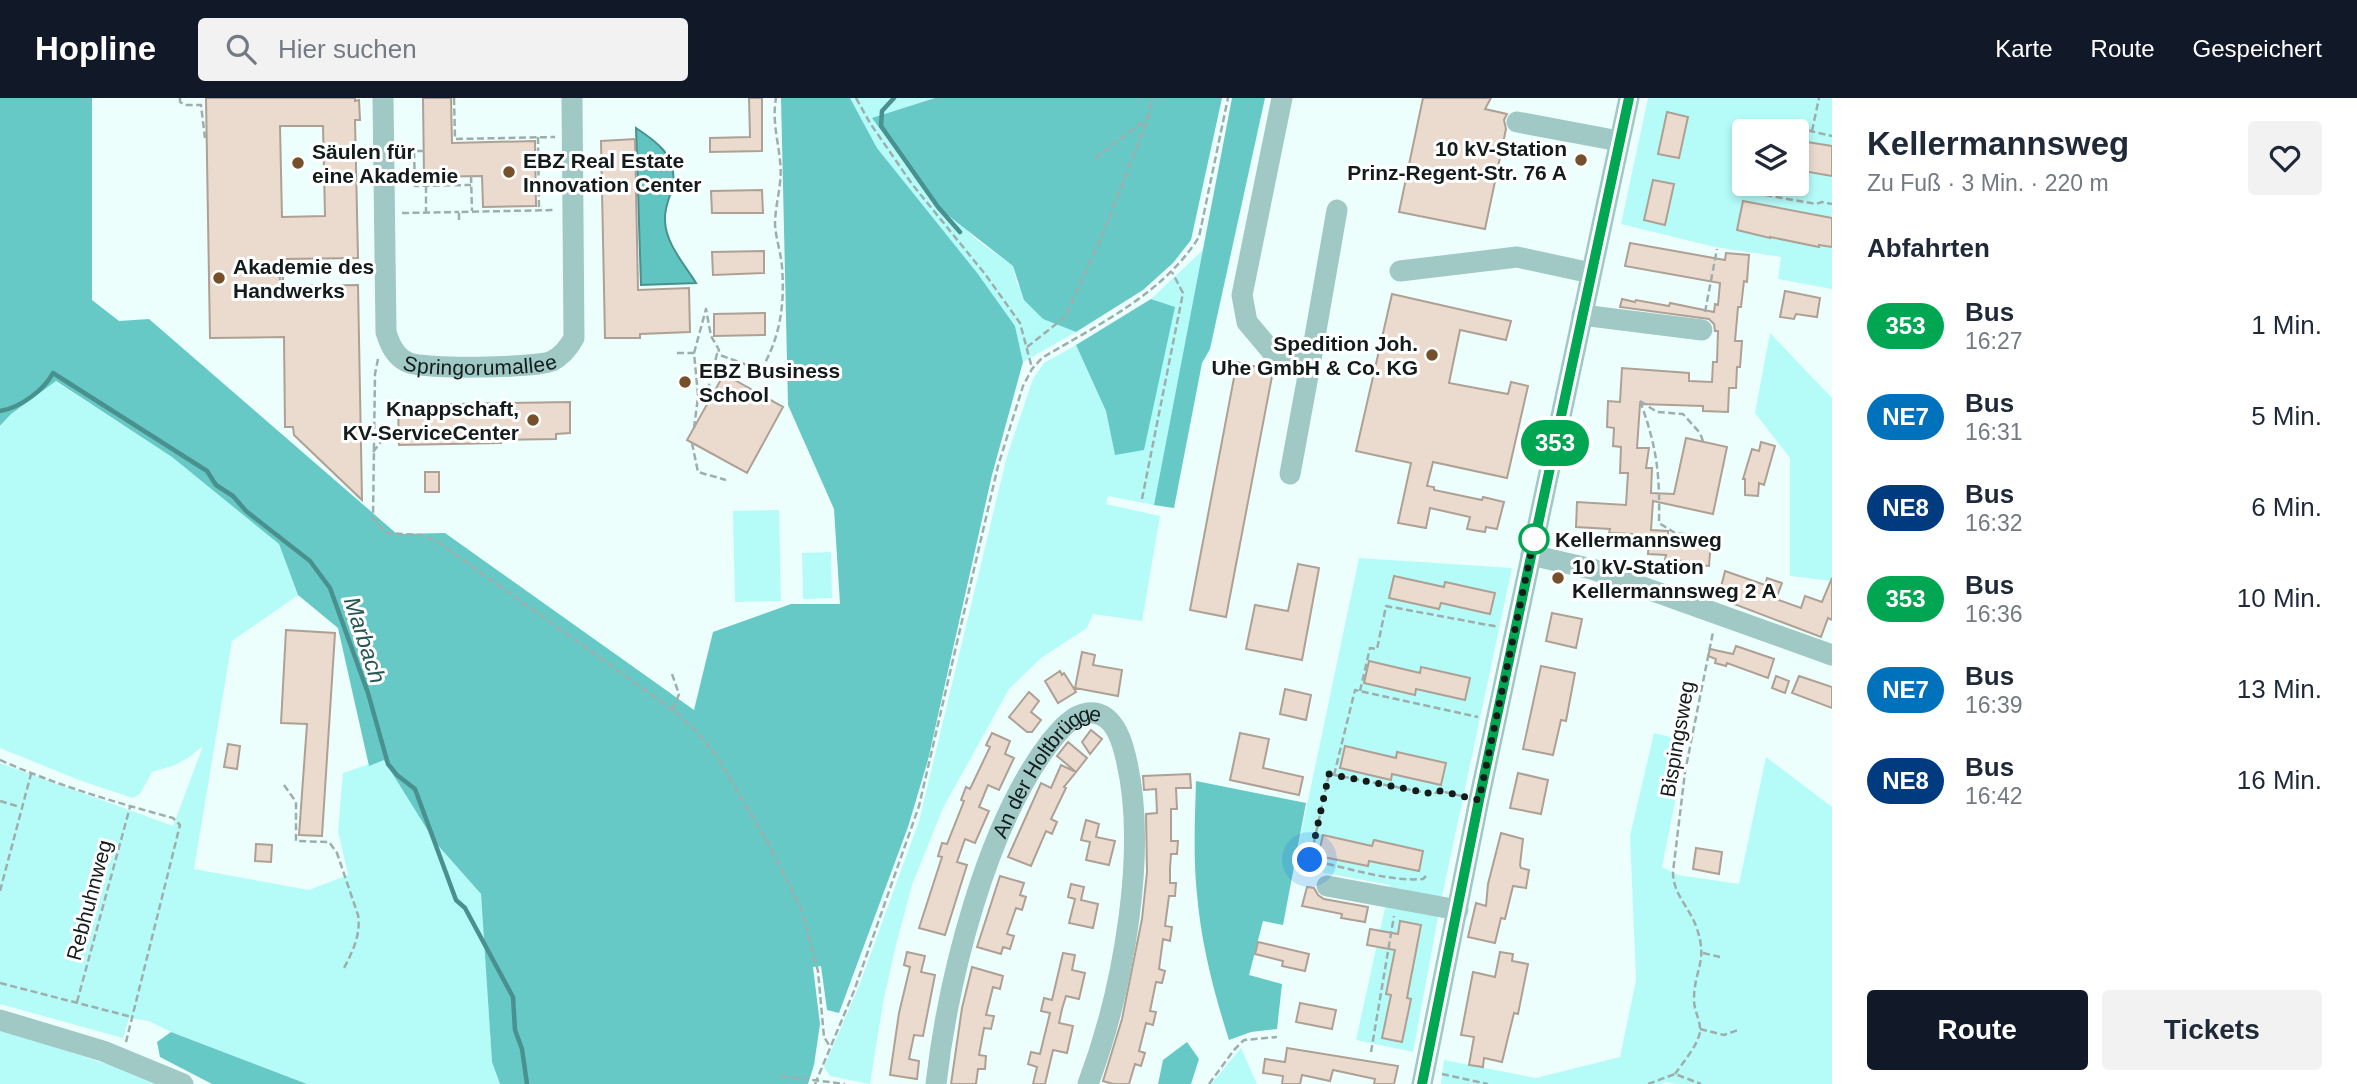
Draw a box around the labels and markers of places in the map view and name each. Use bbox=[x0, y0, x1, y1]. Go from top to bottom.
place label: 10 kV-Station Prinz-Regent-Str. 76 A bbox=[1347, 137, 1567, 184]
place label: Säulen für eine Akademie bbox=[312, 140, 458, 187]
place label: EBZ Real Estate Innovation Center bbox=[523, 149, 702, 196]
marker: 10 kV-Station Prinz-Regent-Str. 76 A bbox=[1573, 152, 1589, 168]
marker: Säulen für eine Akademie bbox=[290, 155, 306, 171]
marker: EBZ Real Estate Innovation Center bbox=[501, 164, 517, 180]
place label: Akademie des Handwerks bbox=[233, 255, 374, 302]
marker: Akademie des Handwerks bbox=[211, 270, 227, 286]
place label: Spedition Joh. Uhe GmbH & Co. KG bbox=[1211, 332, 1418, 379]
marker: Spedition Joh. Uhe GmbH & Co. KG bbox=[1424, 347, 1440, 363]
place label: EBZ Business School bbox=[699, 359, 840, 406]
marker: EBZ Business School bbox=[677, 374, 693, 390]
place label: Knappschaft, KV-ServiceCenter bbox=[343, 397, 519, 444]
marker: Knappschaft, KV-ServiceCenter bbox=[525, 412, 541, 428]
marker: Kellermannsweg bbox=[1519, 524, 1549, 554]
place label: Kellermannsweg bbox=[1555, 528, 1722, 551]
place label: 10 kV-Station Kellermannsweg 2 A bbox=[1572, 555, 1777, 602]
marker: 10 kV-Station Kellermannsweg 2 A bbox=[1550, 570, 1566, 586]

